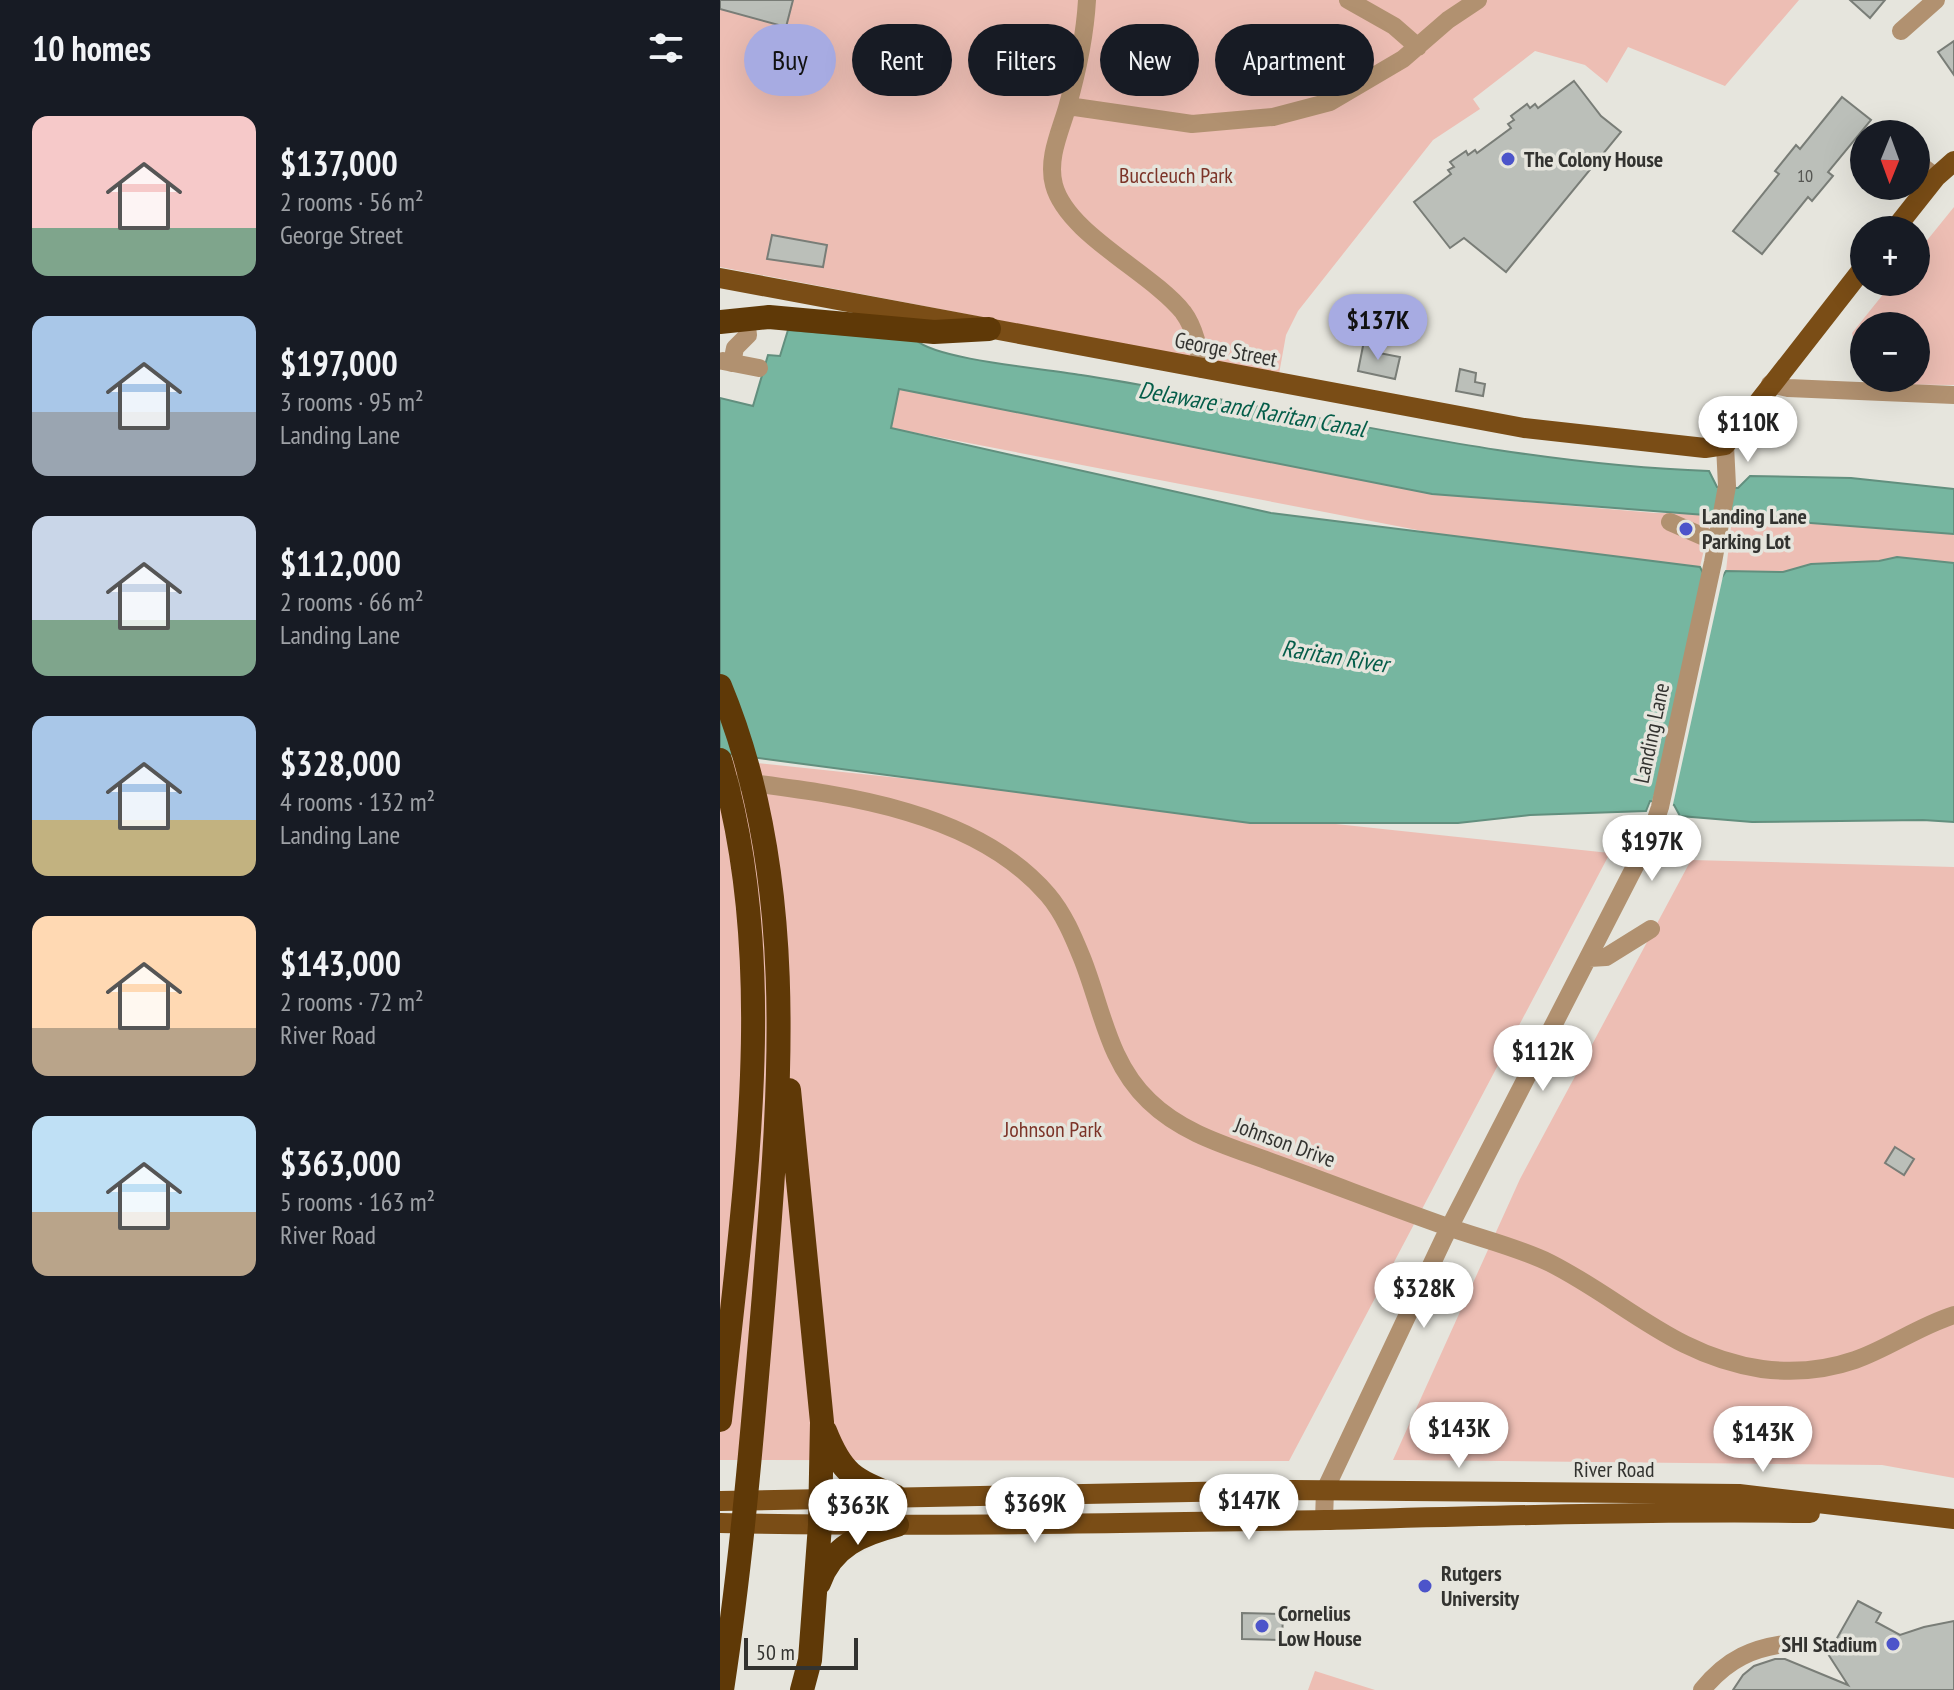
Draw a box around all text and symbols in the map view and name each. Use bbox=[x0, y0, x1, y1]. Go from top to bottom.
chip: Buy bbox=[744, 24, 836, 96]
chip: Rent bbox=[852, 24, 952, 96]
chip: Filters bbox=[968, 24, 1084, 96]
chip: New bbox=[1100, 24, 1199, 96]
chip: Apartment bbox=[1215, 24, 1374, 96]
text: 10 homes bbox=[32, 26, 151, 70]
icon: filters bbox=[644, 26, 688, 70]
north arrow bbox=[1850, 120, 1930, 200]
map controls bbox=[1850, 120, 1930, 392]
text: $137,000 bbox=[280, 141, 398, 185]
place label: The Colony House bbox=[1524, 145, 1663, 173]
icon: home bbox=[96, 148, 192, 244]
marker: The Colony House bbox=[1499, 150, 1517, 168]
park label: Buccleuch Park bbox=[1119, 161, 1233, 189]
house number: 10 bbox=[1797, 164, 1813, 187]
text: 2 rooms · 56 m² bbox=[280, 185, 424, 218]
button: + bbox=[1850, 216, 1930, 296]
text: George Street bbox=[280, 218, 403, 251]
pin: $137K bbox=[1322, 294, 1434, 362]
text: $137K bbox=[1346, 303, 1410, 336]
button: − bbox=[1850, 312, 1930, 392]
street label: George Street bbox=[1172, 325, 1280, 373]
text: $197,000 bbox=[280, 341, 398, 385]
icon: home bbox=[96, 348, 192, 444]
water label: Delaware and Raritan Canal bbox=[1136, 374, 1370, 445]
text: 3 rooms · 95 m² bbox=[280, 385, 424, 418]
pin: $110K bbox=[1692, 396, 1804, 464]
text: $110K bbox=[1716, 405, 1780, 438]
text: Landing Lane bbox=[280, 418, 400, 451]
place label: Landing Lane Parking Lot bbox=[1702, 502, 1807, 555]
marker: Landing Lane Parking Lot bbox=[1677, 520, 1695, 538]
text: $112,000 bbox=[280, 541, 401, 585]
icon: home bbox=[96, 548, 192, 644]
text: 2 rooms · 66 m² bbox=[280, 585, 424, 618]
text: Landing Lane bbox=[280, 618, 400, 651]
water label: Raritan River bbox=[1280, 632, 1394, 680]
street label: Landing Lane bbox=[1627, 680, 1675, 786]
text: $328,000 bbox=[280, 741, 401, 785]
icon: home bbox=[96, 748, 192, 844]
text: 4 rooms · 132 m² bbox=[280, 785, 435, 818]
pin: $197K bbox=[1596, 815, 1708, 883]
text: Landing Lane bbox=[280, 818, 400, 851]
text: $197K bbox=[1620, 824, 1684, 857]
text: $143,000 bbox=[280, 941, 401, 985]
icon: home bbox=[96, 948, 192, 1044]
text: 2 rooms · 72 m² bbox=[280, 985, 424, 1018]
text: River Road bbox=[280, 1018, 376, 1051]
pin: $112K bbox=[1487, 1025, 1599, 1093]
text: $112K bbox=[1511, 1034, 1575, 1067]
street label: Johnson Drive bbox=[1230, 1110, 1339, 1173]
park label: Johnson Park bbox=[1003, 1115, 1103, 1143]
text: $363,000 bbox=[280, 1141, 401, 1185]
icon: home bbox=[96, 1148, 192, 1244]
text: 5 rooms · 163 m² bbox=[280, 1185, 435, 1218]
text: River Road bbox=[280, 1218, 376, 1251]
pin: $328K bbox=[1368, 1262, 1480, 1330]
text: $328K bbox=[1392, 1271, 1456, 1304]
pin: $143K bbox=[1403, 1402, 1515, 1470]
pin: $143K bbox=[1707, 1406, 1819, 1474]
text: $143K bbox=[1427, 1411, 1491, 1444]
text: $143K bbox=[1731, 1415, 1795, 1448]
street label: River Road bbox=[1573, 1455, 1655, 1483]
pin: $147K bbox=[1193, 1474, 1305, 1542]
pin: $369K bbox=[979, 1477, 1091, 1545]
pin: $363K bbox=[802, 1479, 914, 1547]
text: $147K bbox=[1217, 1483, 1281, 1516]
text: $369K bbox=[1003, 1486, 1067, 1519]
text: $363K bbox=[826, 1488, 890, 1521]
place label: Rutgers University bbox=[1441, 1559, 1520, 1612]
marker: Rutgers University bbox=[1416, 1577, 1434, 1595]
place label: Cornelius Low House bbox=[1278, 1599, 1362, 1652]
marker: Cornelius Low House bbox=[1253, 1617, 1271, 1635]
place label: SHI Stadium bbox=[1782, 1630, 1877, 1658]
scale bar bbox=[744, 1634, 858, 1670]
marker: SHI Stadium bbox=[1884, 1635, 1902, 1653]
text: 50 m bbox=[756, 1638, 795, 1666]

